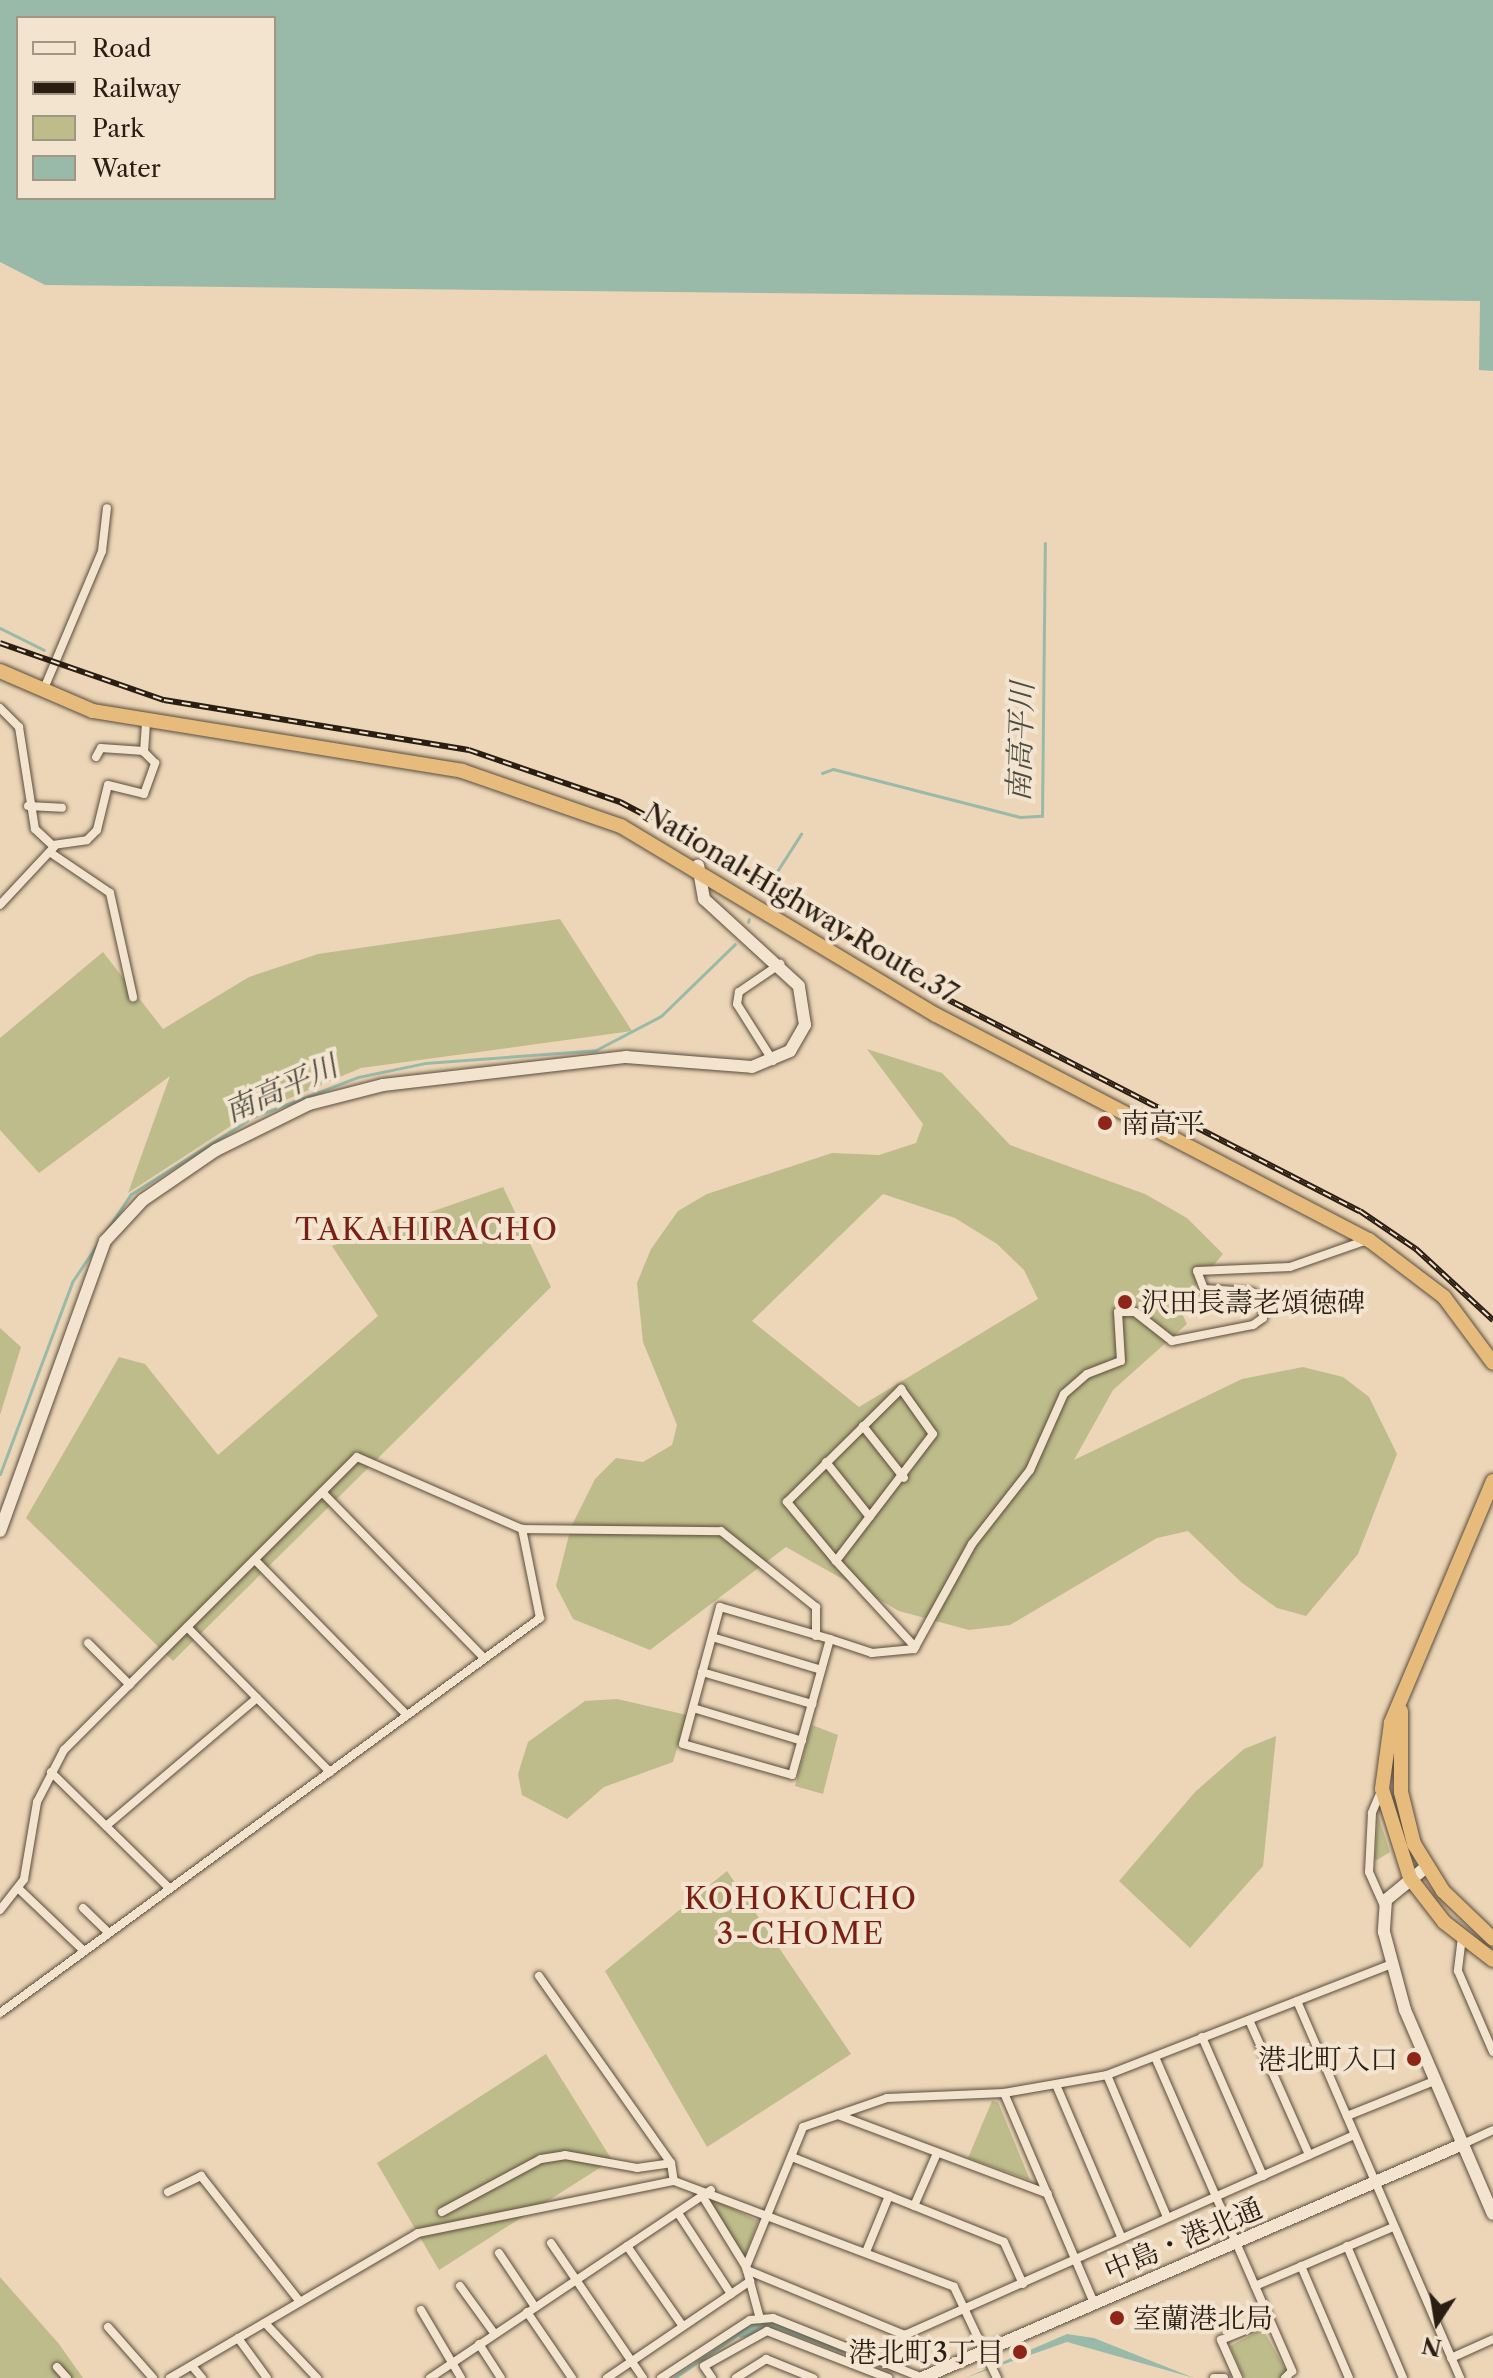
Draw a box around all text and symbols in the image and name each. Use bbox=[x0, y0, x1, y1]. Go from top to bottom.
legend bbox=[16, 16, 276, 200]
text: Road bbox=[92, 34, 151, 63]
text: Railway bbox=[92, 74, 181, 103]
text: Park bbox=[92, 114, 144, 143]
text: Water bbox=[92, 154, 161, 183]
water label: 南高平川 bbox=[1001, 681, 1041, 803]
street label: National Highway Route 37 bbox=[637, 796, 965, 1010]
water label: 南高平川 bbox=[219, 1048, 343, 1130]
place label: 南高平 bbox=[1121, 1106, 1205, 1140]
marker: 南高平 bbox=[1096, 1114, 1114, 1132]
district label: TAKAHIRACHO bbox=[295, 1212, 559, 1248]
place label: 沢田長壽老頌徳碑 bbox=[1141, 1285, 1365, 1319]
marker: 沢田長壽老頌徳碑 bbox=[1116, 1293, 1134, 1311]
district label: KOHOKUCHO 3-CHOME bbox=[684, 1881, 918, 1952]
place label: 港北町入口 bbox=[1258, 2042, 1398, 2076]
marker: 港北町入口 bbox=[1405, 2050, 1423, 2068]
street label: 中島・港北通 bbox=[1099, 2191, 1267, 2287]
north arrow bbox=[1397, 2282, 1477, 2362]
place label: 室蘭港北局 bbox=[1133, 2301, 1273, 2335]
marker: 室蘭港北局 bbox=[1108, 2309, 1126, 2327]
text: N bbox=[1420, 2331, 1444, 2361]
place label: 港北町3丁目 bbox=[849, 2335, 1004, 2369]
marker: 港北町3丁目 bbox=[1011, 2343, 1029, 2361]

